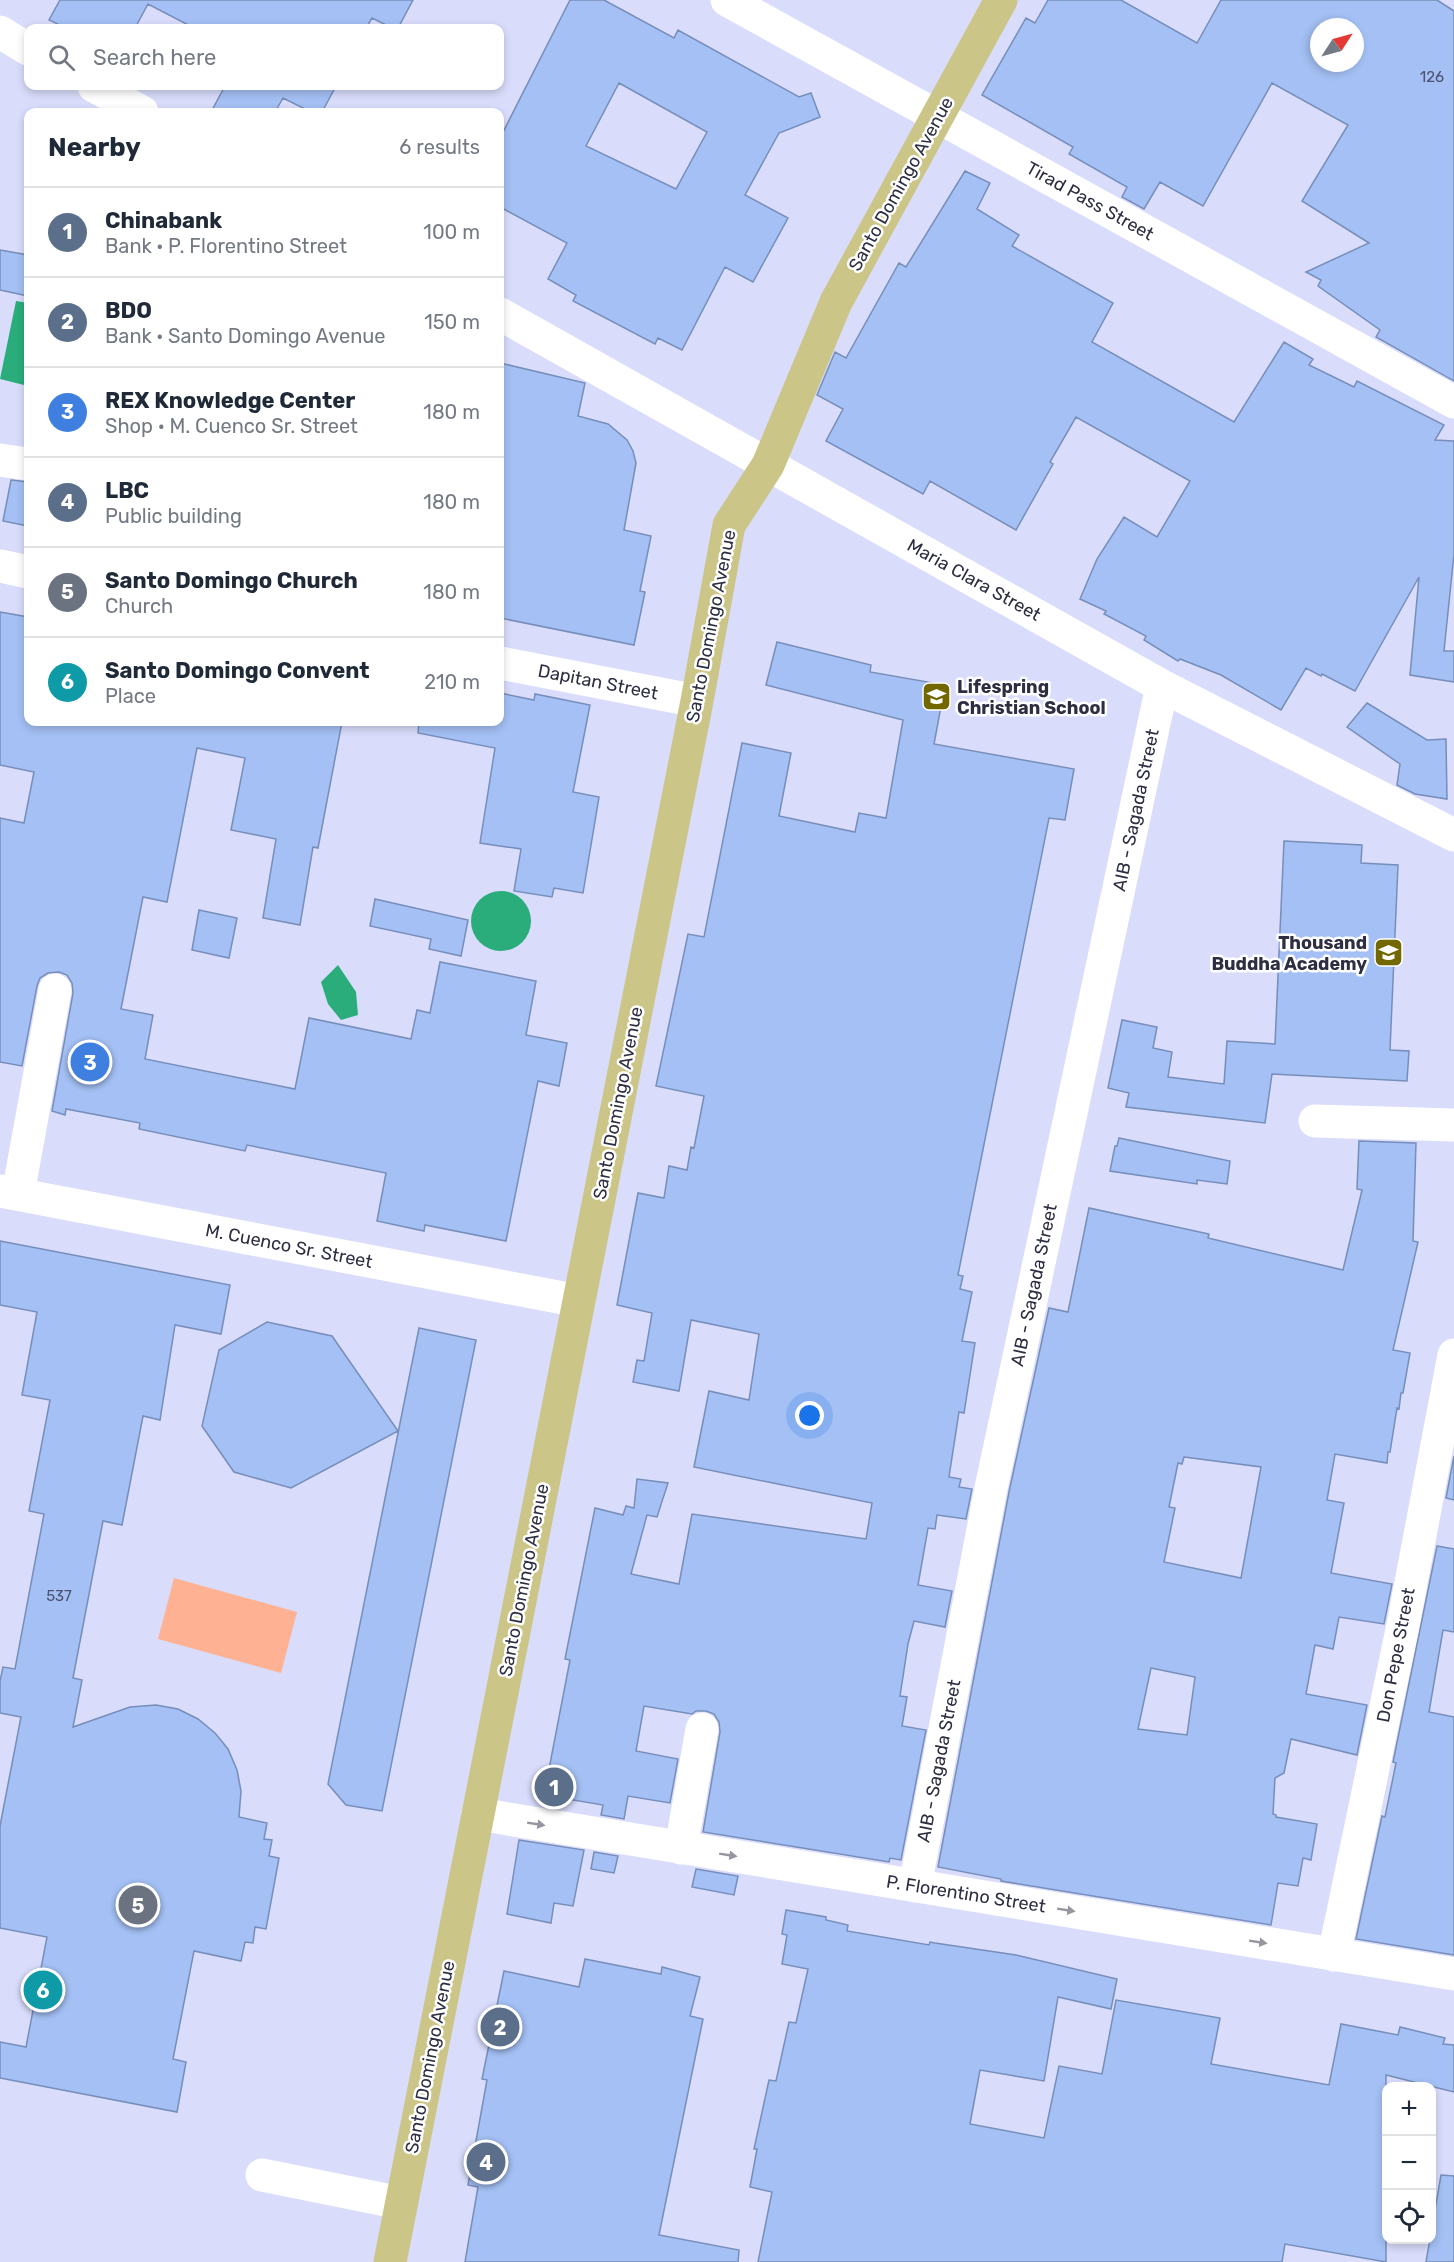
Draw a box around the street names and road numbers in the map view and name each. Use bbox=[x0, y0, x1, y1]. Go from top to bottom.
street label: Santo Domingo Avenue bbox=[844, 93, 958, 275]
street label: Tirad Pass Street bbox=[1022, 157, 1158, 245]
street label: Santo Domingo Avenue bbox=[682, 528, 740, 724]
street label: Maria Clara Street bbox=[903, 534, 1045, 626]
street label: Dapitan Street bbox=[536, 660, 660, 704]
street label: AIB - Sagada Street bbox=[1108, 727, 1164, 893]
street label: Santo Domingo Avenue bbox=[589, 1005, 647, 1201]
street label: AIB - Sagada Street bbox=[1006, 1202, 1062, 1368]
street label: M. Cuenco Sr. Street bbox=[204, 1219, 374, 1273]
street label: Santo Domingo Avenue bbox=[495, 1482, 553, 1678]
street label: Don Pepe Street bbox=[1372, 1586, 1420, 1724]
street label: AIB - Sagada Street bbox=[912, 1678, 966, 1844]
street label: P. Florentino Street bbox=[885, 1871, 1047, 1917]
street label: Santo Domingo Avenue bbox=[401, 1959, 459, 2155]

